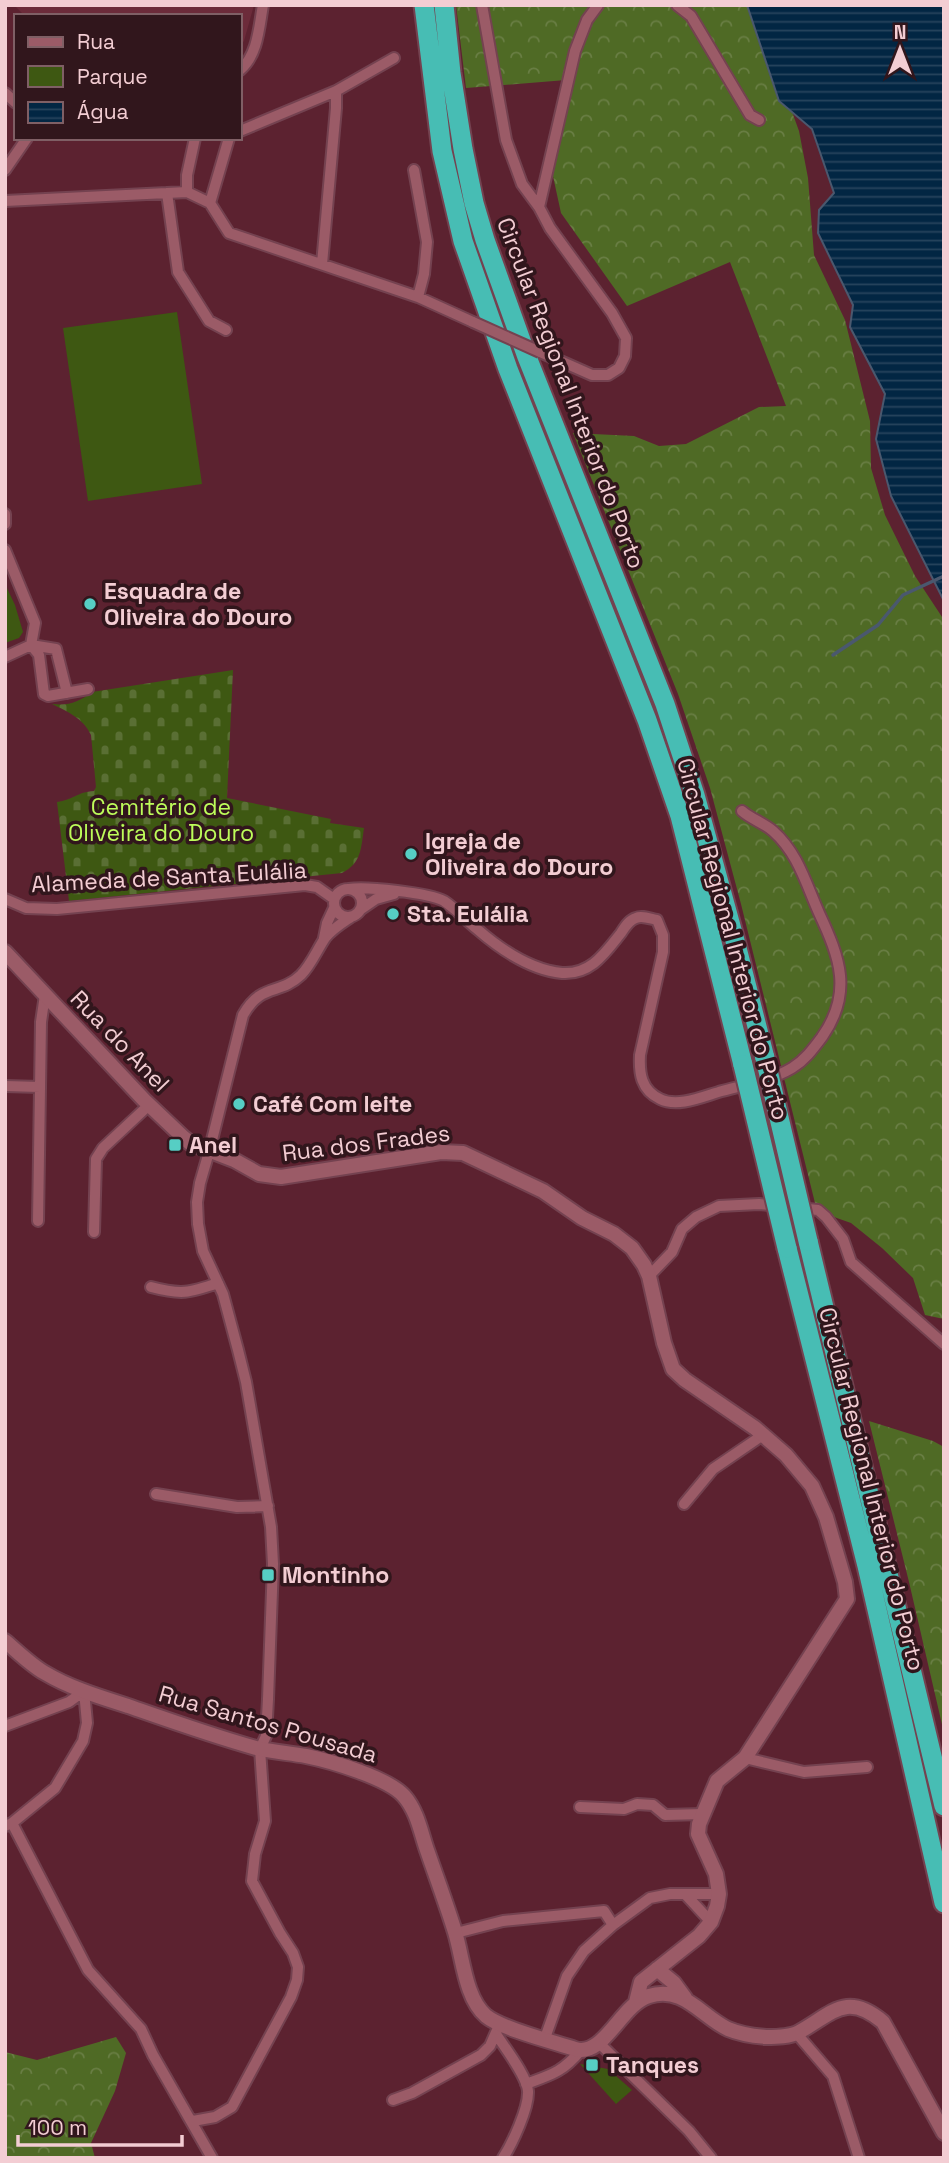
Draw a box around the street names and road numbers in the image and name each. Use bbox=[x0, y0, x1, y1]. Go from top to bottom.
street label: Circular Regional Interior do Porto bbox=[490, 213, 652, 573]
street label: Circular Regional Interior do Porto bbox=[670, 755, 796, 1123]
street label: Alameda de Santa Eulália bbox=[30, 855, 308, 899]
street label: Rua do Anel bbox=[64, 984, 176, 1098]
street label: Rua dos Frades bbox=[280, 1118, 452, 1168]
street label: Circular Regional Interior do Porto bbox=[812, 1304, 932, 1674]
street label: Rua Santos Pousada bbox=[155, 1678, 381, 1770]

